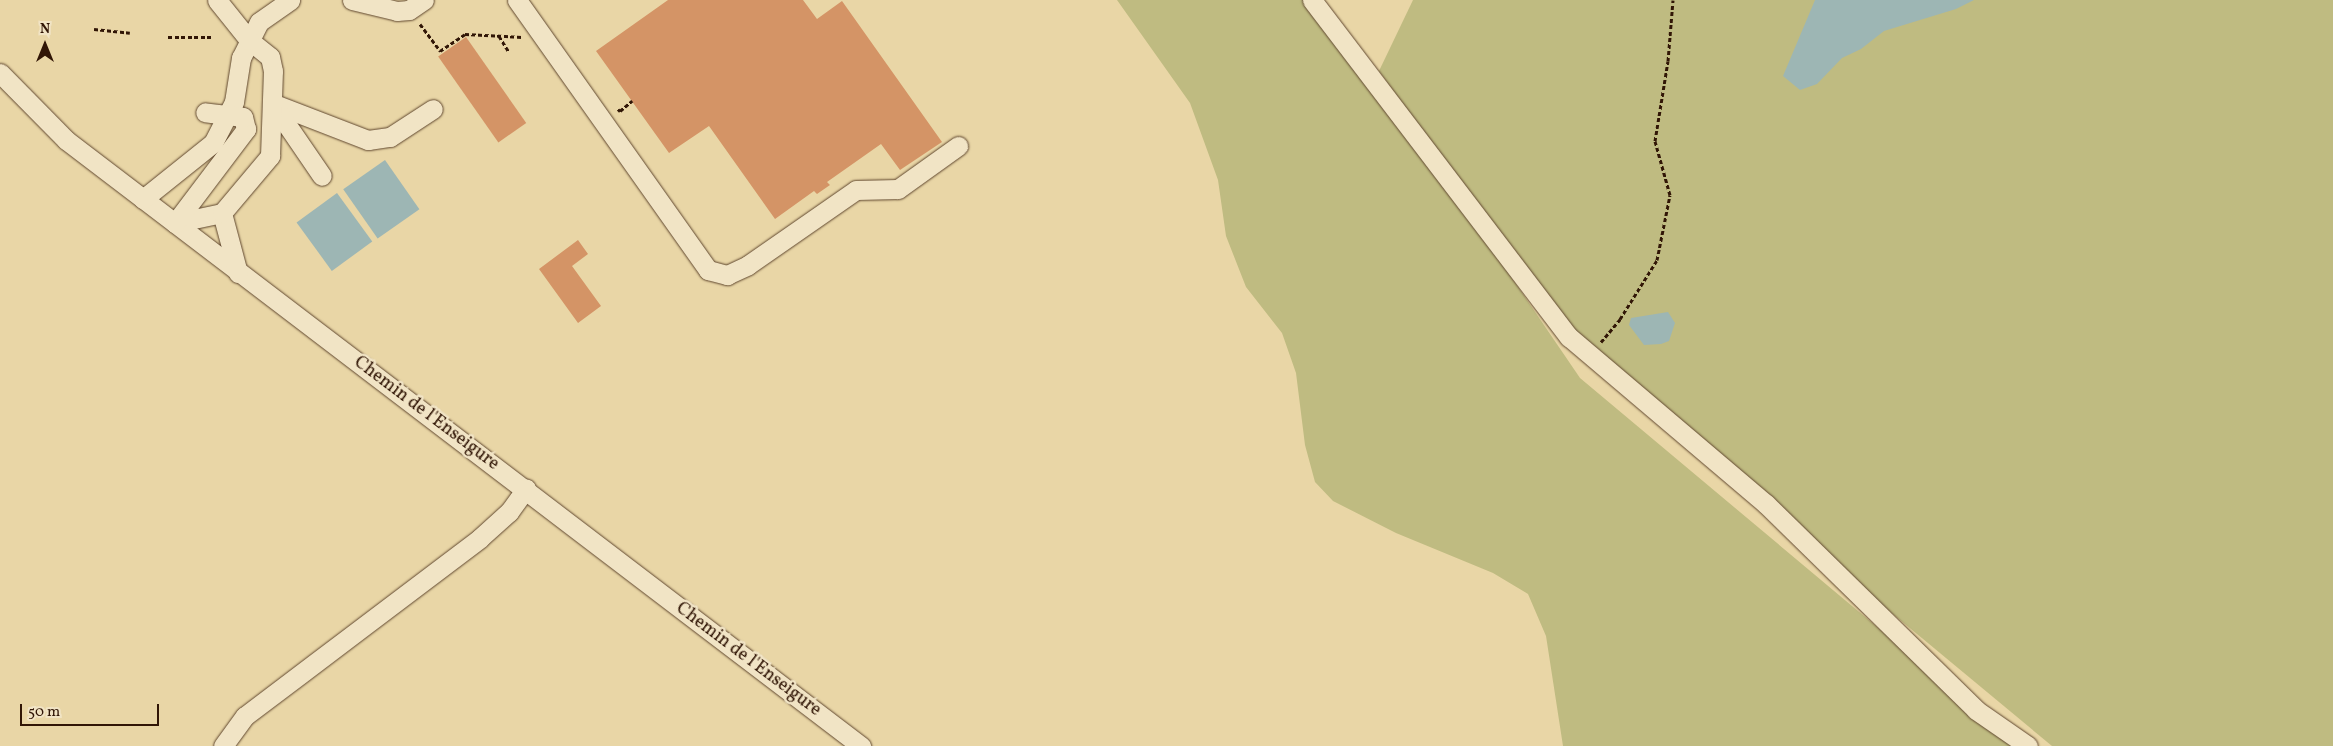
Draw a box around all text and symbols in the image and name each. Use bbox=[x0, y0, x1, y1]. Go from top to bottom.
north arrow bbox=[20, 20, 70, 70]
text: N bbox=[40, 20, 50, 39]
street label: Chemin de l'Enseigure bbox=[349, 352, 503, 476]
street label: Chemin de l'Enseigure bbox=[671, 598, 825, 722]
scale bar bbox=[22, 694, 161, 726]
text: 50 m bbox=[28, 702, 60, 723]

